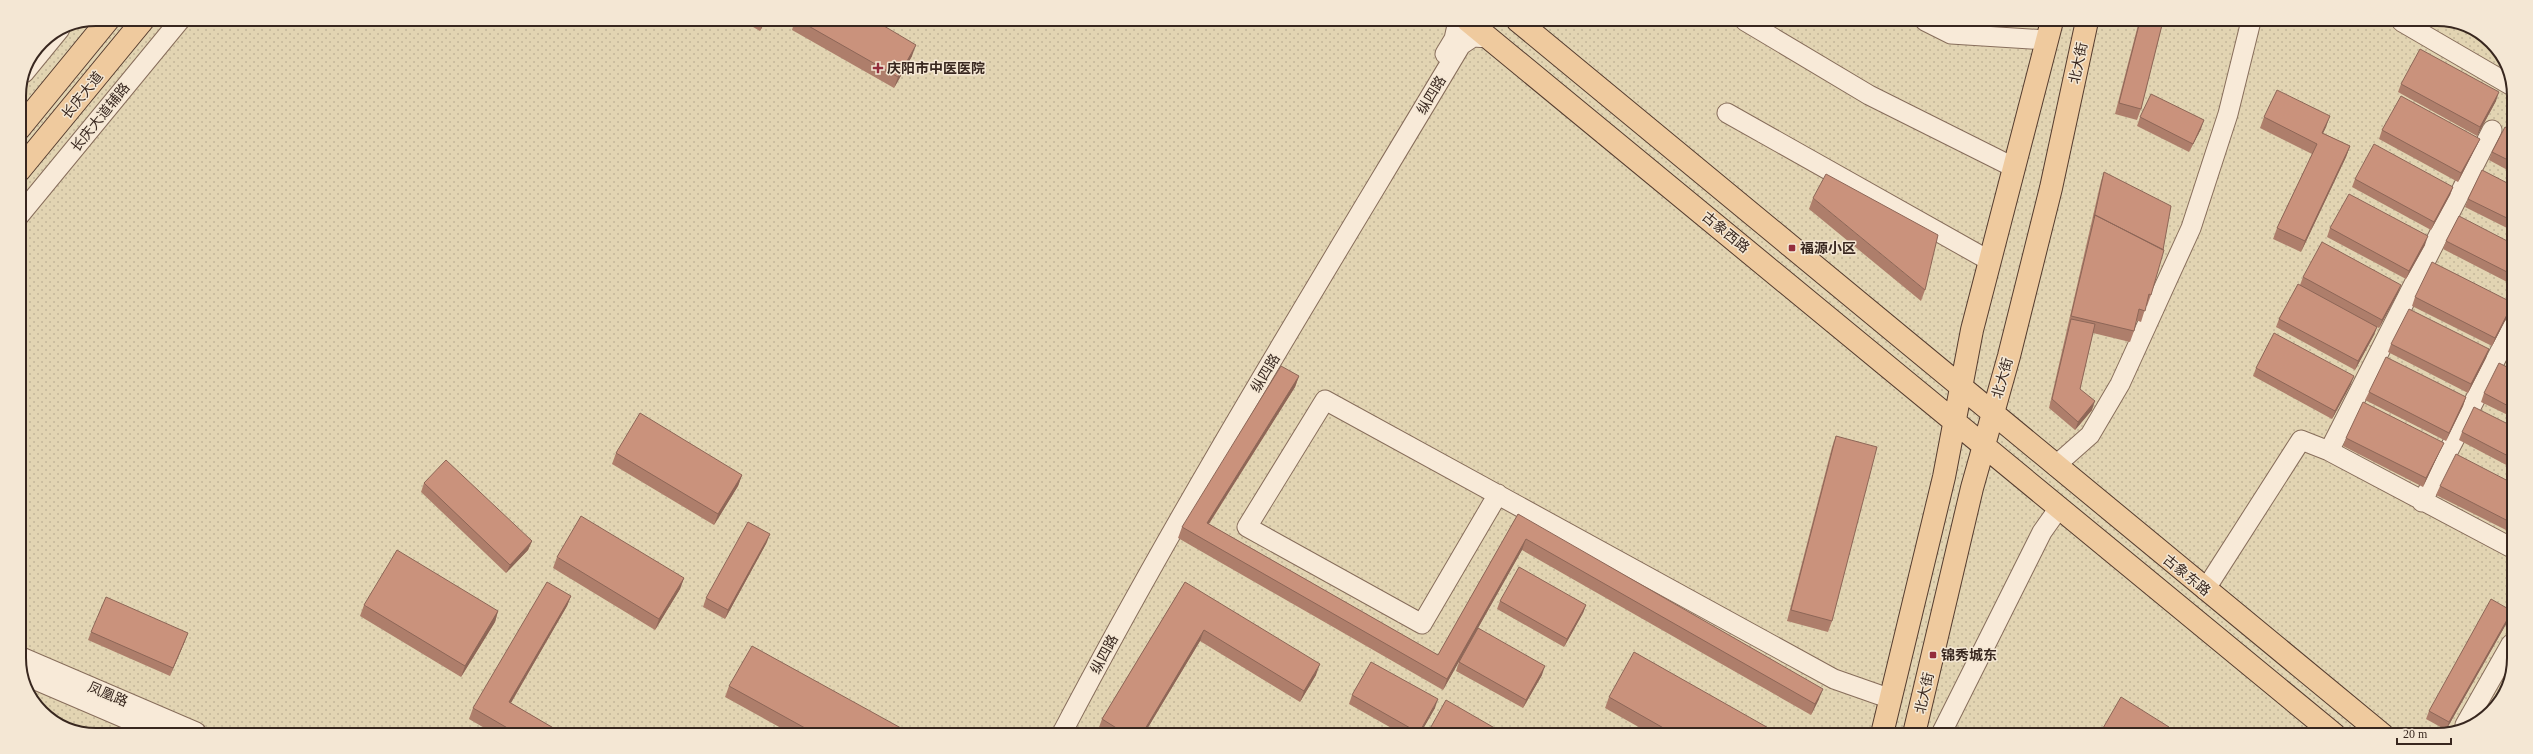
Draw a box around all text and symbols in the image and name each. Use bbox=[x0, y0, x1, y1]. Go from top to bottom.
street label: 北大街 bbox=[2066, 41, 2090, 85]
place label: 庆阳市中医医院 bbox=[887, 60, 985, 76]
marker: 庆阳市中医医院 bbox=[872, 62, 884, 74]
street label: 长庆大道 bbox=[59, 69, 106, 122]
street label: 纵四路 bbox=[1413, 73, 1449, 117]
street label: 长庆大道辅路 bbox=[68, 80, 133, 155]
street label: 古象西路 bbox=[1699, 209, 1752, 256]
place label: 福源小区 bbox=[1800, 241, 1856, 256]
marker: 福源小区 bbox=[1787, 243, 1797, 253]
street label: 纵四路 bbox=[1247, 351, 1283, 395]
street label: 北大街 bbox=[1989, 356, 2015, 400]
street label: 古象东路 bbox=[2160, 552, 2213, 599]
street label: 纵四路 bbox=[1087, 632, 1121, 676]
place label: 锦秀城东 bbox=[1941, 647, 1997, 663]
marker: 锦秀城东 bbox=[1928, 650, 1938, 660]
street label: 北大街 bbox=[1911, 671, 1937, 715]
street label: 凤凰路 bbox=[86, 679, 130, 710]
scale bar bbox=[2397, 720, 2451, 746]
text: 20 m bbox=[2403, 727, 2428, 741]

